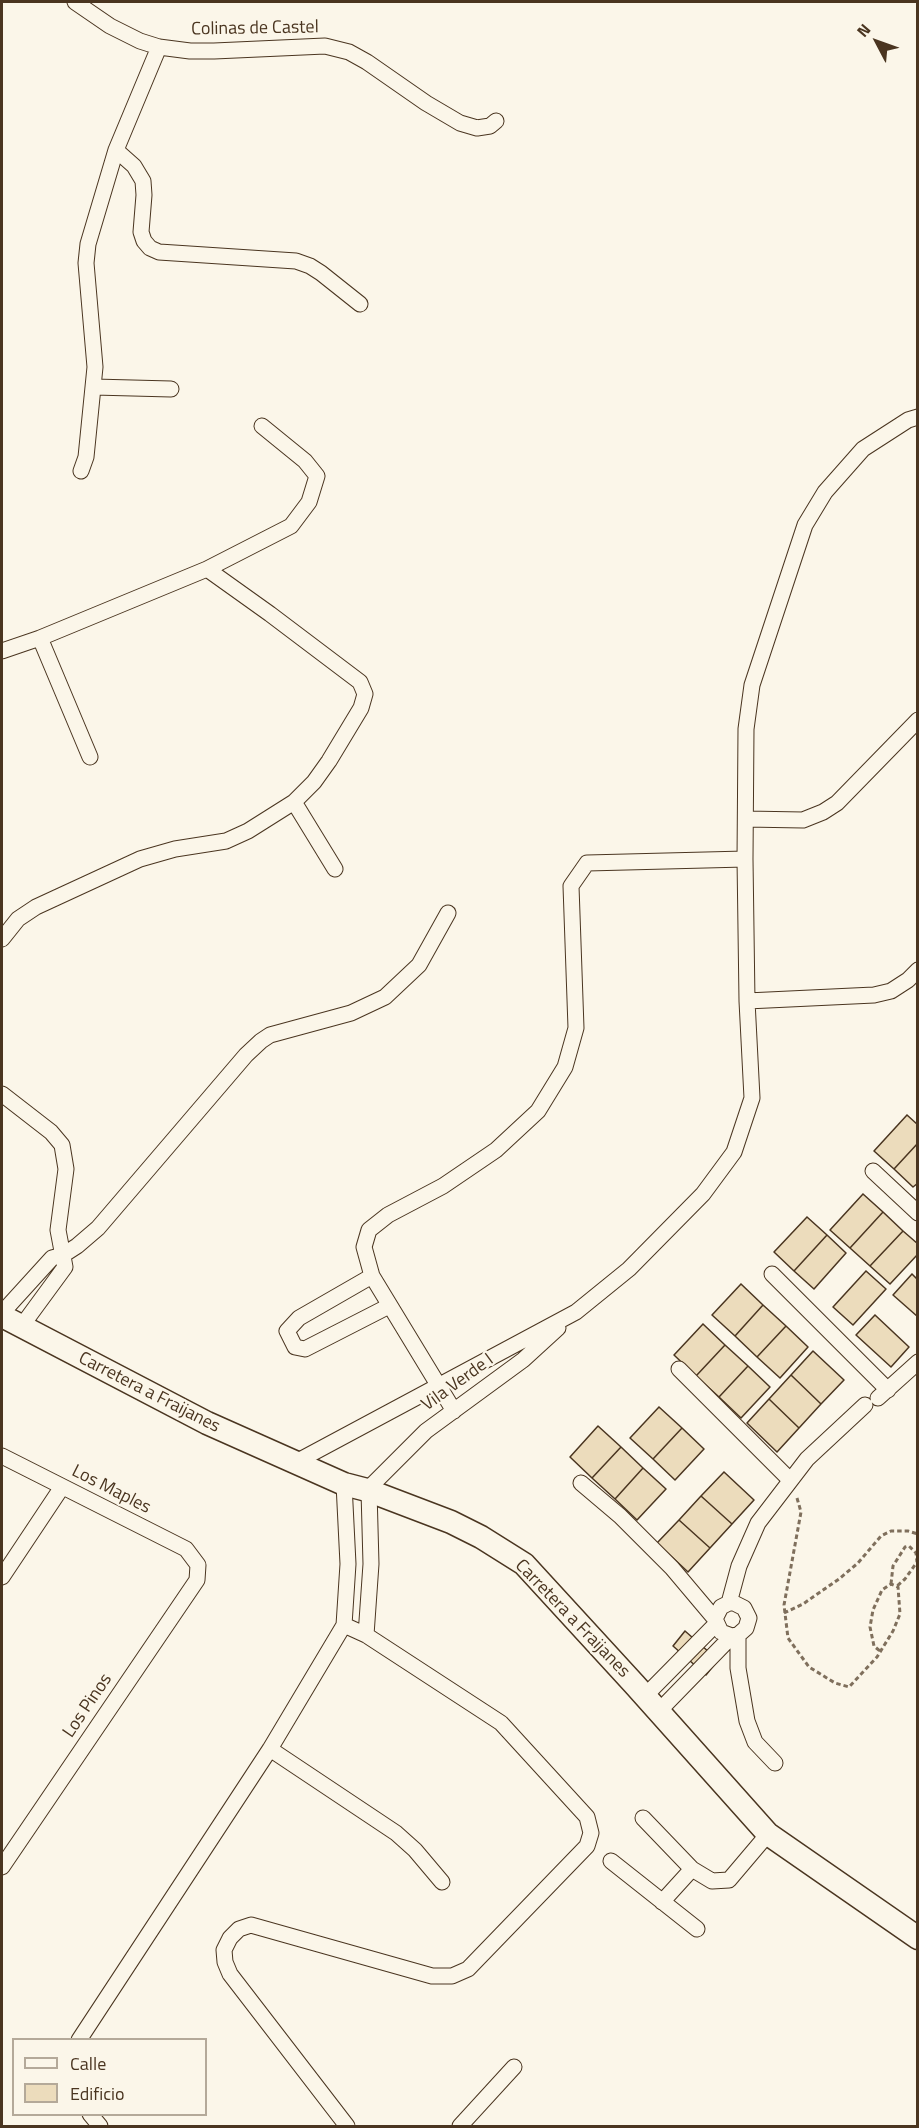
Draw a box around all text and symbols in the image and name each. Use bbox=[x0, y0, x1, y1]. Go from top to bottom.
north arrow bbox=[847, 12, 907, 72]
street label: Colinas de Castel bbox=[191, 17, 319, 41]
text: N bbox=[851, 18, 876, 42]
street label: Carretera a Fraijanes bbox=[75, 1348, 223, 1438]
street label: Vila Verde I bbox=[418, 1350, 498, 1416]
street label: Los Maples bbox=[68, 1461, 154, 1519]
street label: Carretera a Fraijanes bbox=[510, 1555, 634, 1683]
street label: Los Pinos bbox=[59, 1670, 117, 1742]
legend bbox=[12, 2038, 207, 2116]
text: Calle bbox=[70, 2050, 106, 2077]
text: Edificio bbox=[70, 2080, 124, 2107]

